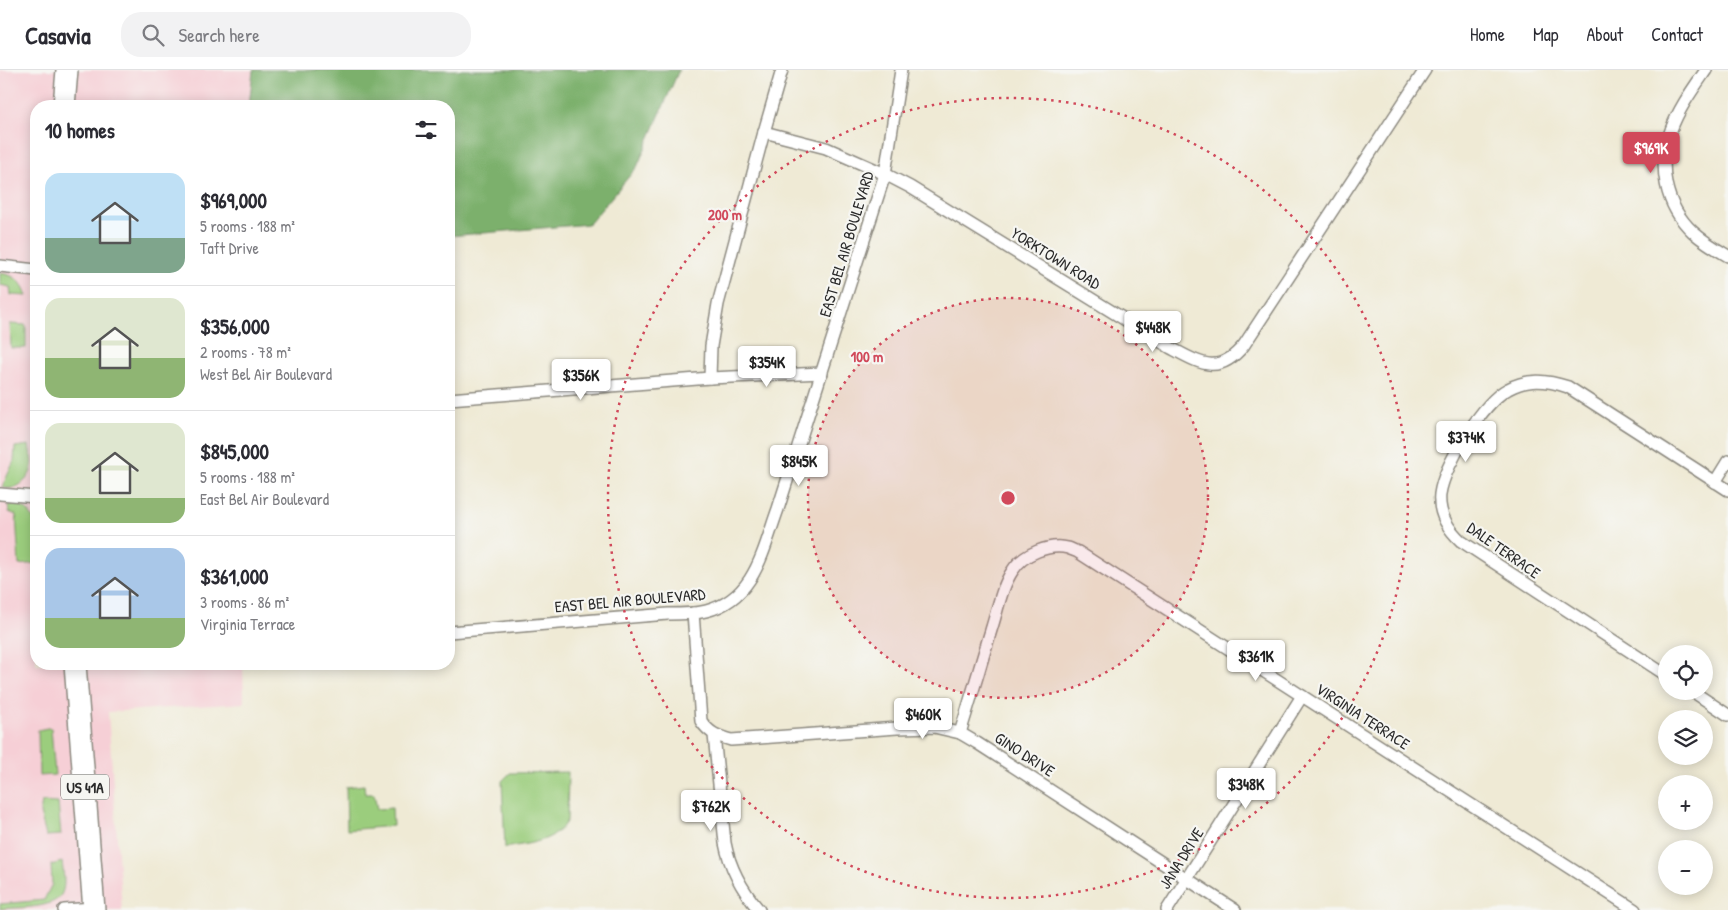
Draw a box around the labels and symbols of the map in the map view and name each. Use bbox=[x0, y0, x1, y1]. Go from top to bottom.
pin: $969K bbox=[1616, 132, 1686, 174]
street label: EAST BEL AIR BOULEVARD bbox=[813, 168, 879, 320]
text: 200 m bbox=[708, 204, 742, 225]
street label: YORKTOWN ROAD bbox=[1007, 222, 1105, 294]
pin: $448K bbox=[1118, 310, 1188, 353]
pin: $354K bbox=[732, 346, 802, 388]
text: 100 m bbox=[851, 346, 883, 367]
pin: $356K bbox=[546, 358, 616, 401]
pin: $374K bbox=[1431, 420, 1501, 463]
pin: $845K bbox=[764, 444, 834, 487]
centre of rings bbox=[999, 489, 1017, 507]
street label: DALE TERRACE bbox=[1463, 517, 1545, 583]
street label: EAST BEL AIR BOULEVARD bbox=[554, 582, 707, 618]
pin: $361K bbox=[1221, 640, 1291, 682]
street label: VIRGINIA TERRACE bbox=[1312, 677, 1414, 755]
pin: $460K bbox=[888, 698, 958, 740]
street label: GINO DRIVE bbox=[991, 726, 1059, 782]
pin: $348K bbox=[1211, 768, 1281, 810]
road number: US 41A bbox=[61, 774, 109, 800]
pin: $762K bbox=[676, 790, 746, 832]
street label: JANA DRIVE bbox=[1154, 823, 1208, 893]

